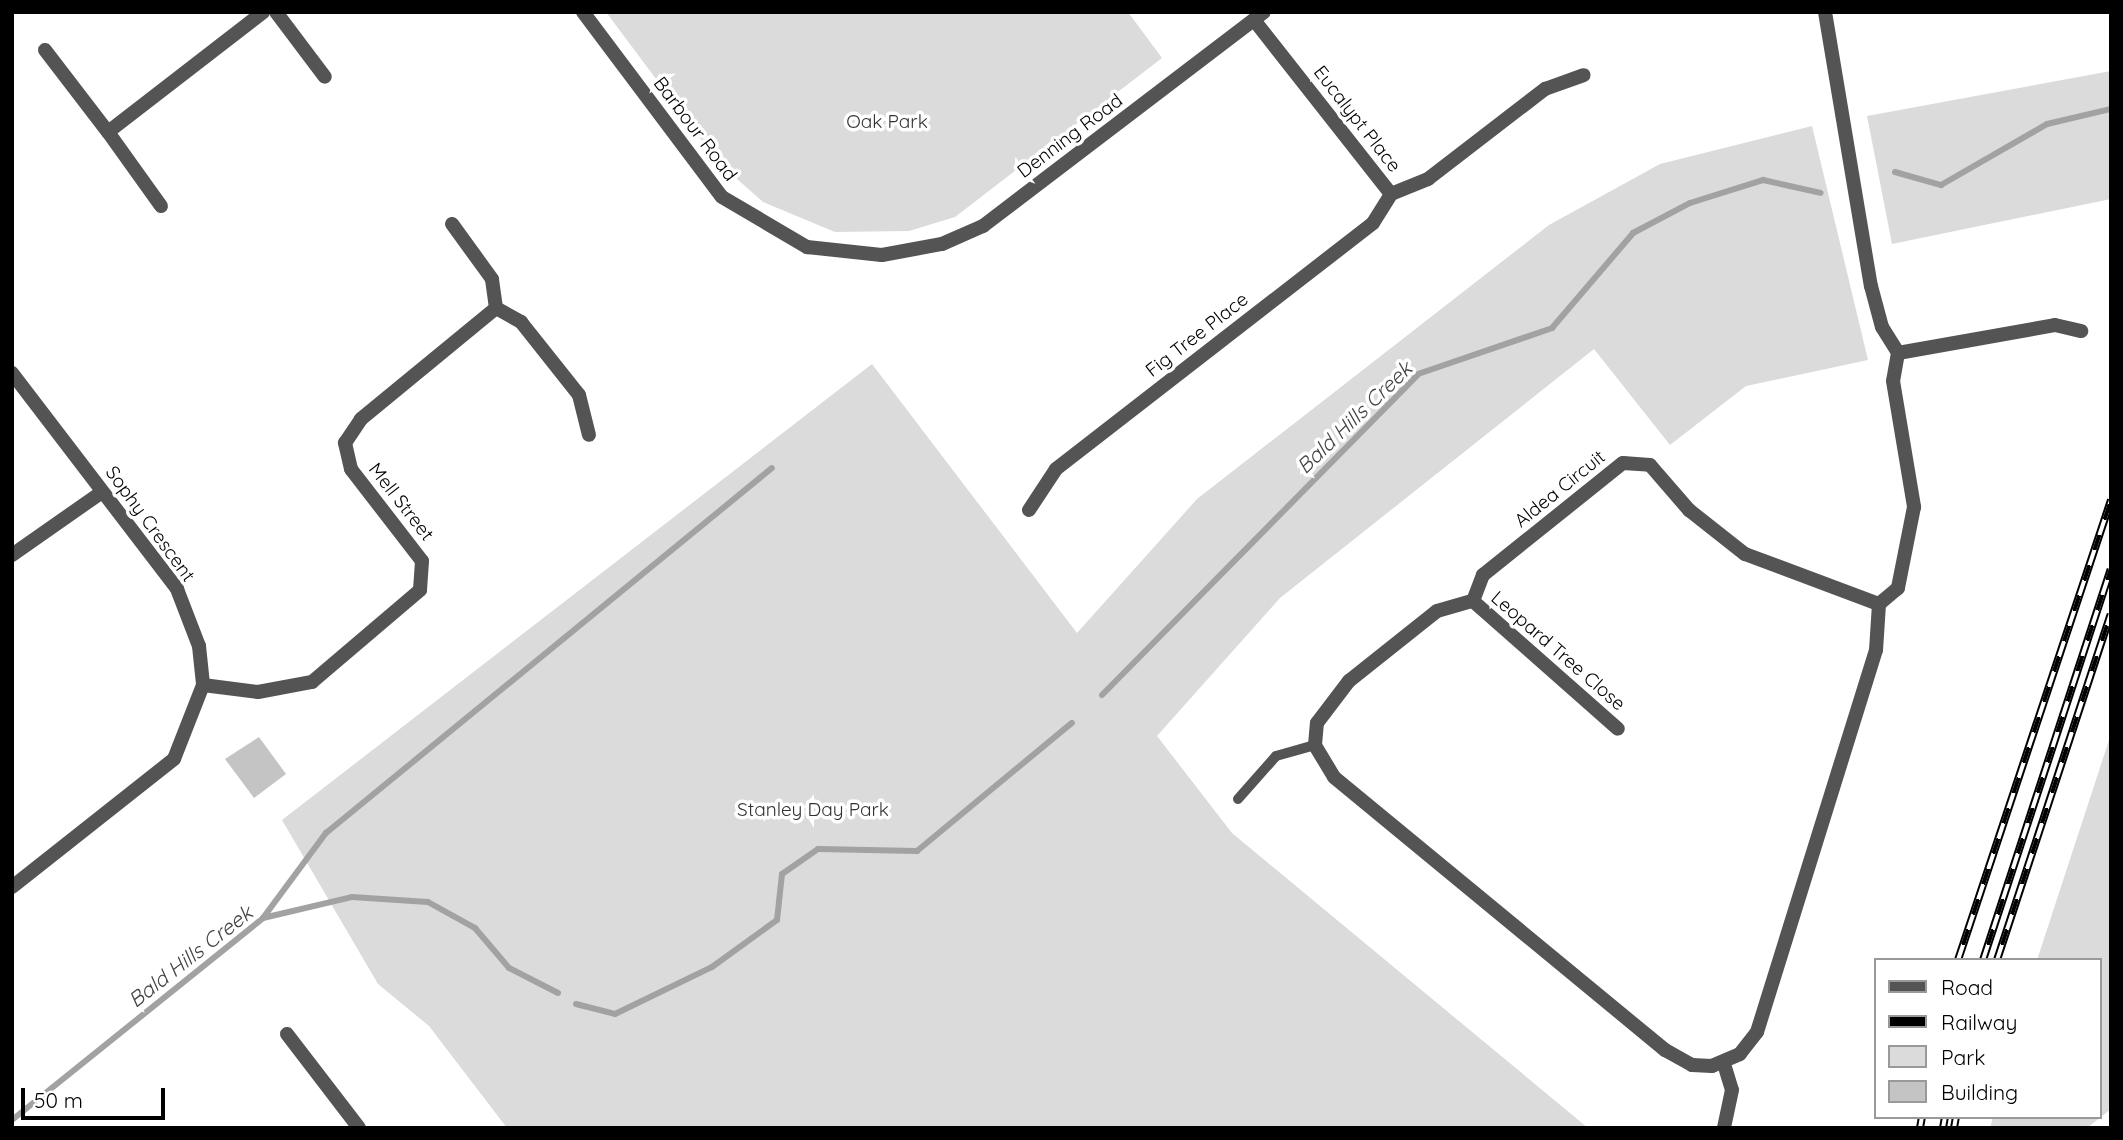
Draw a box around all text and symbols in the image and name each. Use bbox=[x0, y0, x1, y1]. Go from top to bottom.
street label: Eucalypt Place bbox=[1308, 61, 1406, 177]
street label: Barbour Road bbox=[648, 72, 742, 186]
street label: Denning Road bbox=[1013, 89, 1127, 183]
park label: Oak Park bbox=[846, 111, 928, 133]
street label: Fig Tree Place bbox=[1141, 288, 1253, 382]
water label: Bald Hills Creek bbox=[1291, 356, 1417, 478]
street label: Aldea Circuit bbox=[1510, 446, 1610, 532]
street label: Mell Street bbox=[364, 459, 438, 545]
street label: Sophy Crescent bbox=[100, 462, 200, 586]
street label: Leopard Tree Close bbox=[1486, 586, 1630, 716]
park label: Stanley Day Park bbox=[737, 799, 889, 821]
water label: Bald Hills Creek bbox=[123, 900, 257, 1012]
legend bbox=[1874, 958, 2102, 1119]
text: Road bbox=[1941, 974, 1993, 1000]
text: Railway bbox=[1941, 1009, 2017, 1035]
text: Park bbox=[1941, 1044, 1985, 1070]
scale bar bbox=[24, 1074, 168, 1118]
text: Building bbox=[1941, 1079, 2018, 1105]
text: 50 m bbox=[34, 1087, 83, 1113]

